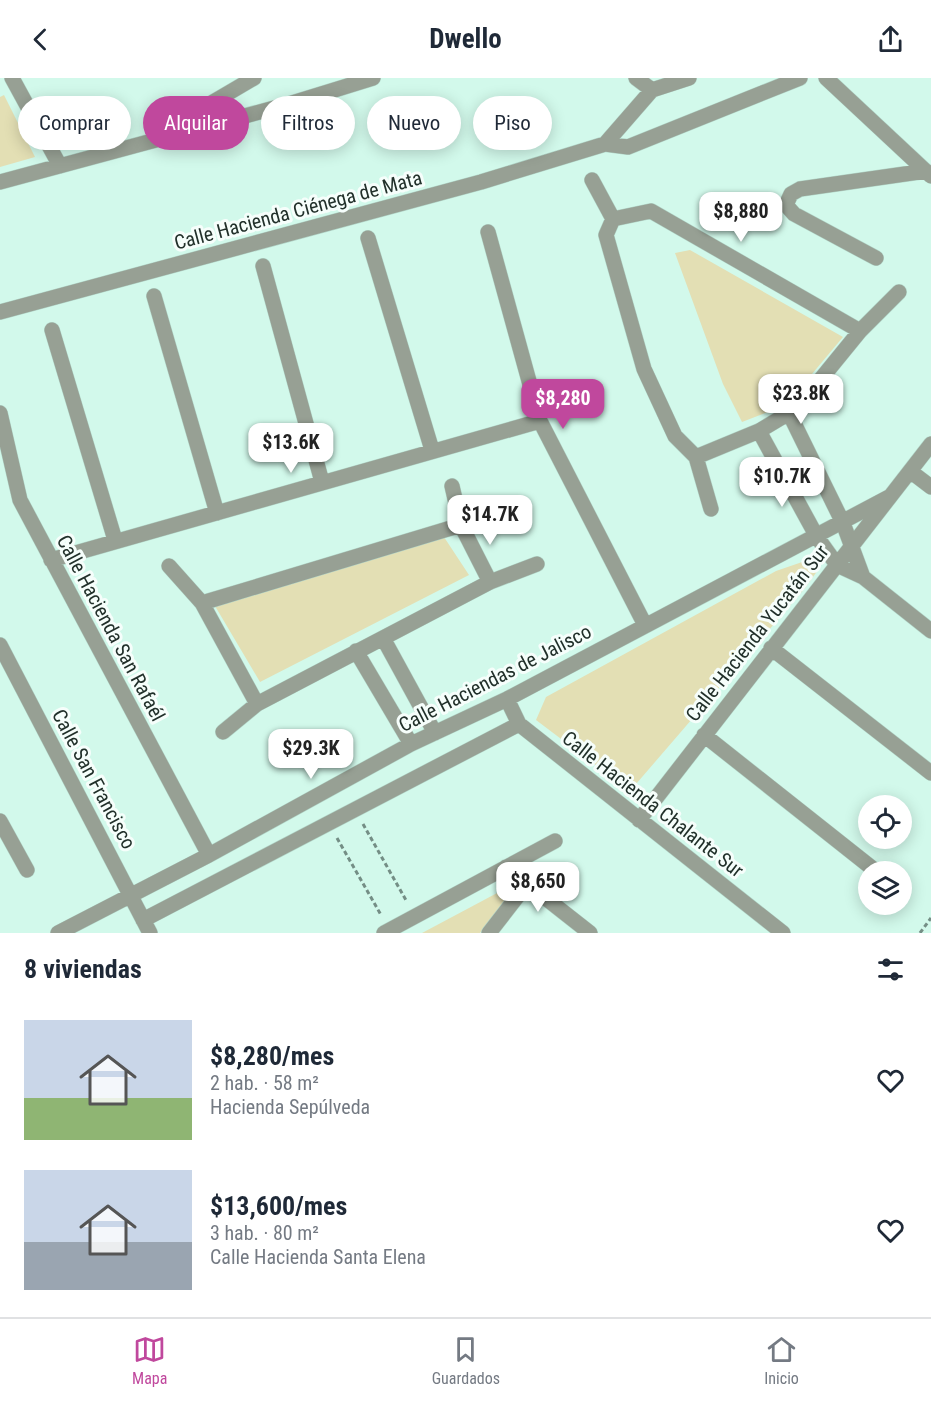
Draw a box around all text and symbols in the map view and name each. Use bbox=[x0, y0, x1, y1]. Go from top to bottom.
icon: back bbox=[24, 23, 57, 56]
text: Dwello bbox=[429, 23, 502, 55]
icon: share bbox=[874, 23, 907, 56]
chip: Comprar bbox=[18, 96, 131, 150]
chip: Alquilar bbox=[143, 96, 249, 150]
chip: Filtros bbox=[261, 96, 355, 150]
chip: Nuevo bbox=[367, 96, 461, 150]
chip: Piso bbox=[473, 96, 552, 150]
street label: Calle Hacienda Ciénega de Mata bbox=[171, 165, 425, 255]
pin: $8,880 bbox=[692, 192, 790, 243]
text: $8,880 bbox=[713, 199, 769, 223]
pin: $23.8K bbox=[752, 374, 850, 425]
pin: $8,280 bbox=[514, 379, 612, 430]
text: $23.8K bbox=[772, 381, 830, 405]
text: $8,280 bbox=[535, 386, 591, 410]
pin: $13.6K bbox=[242, 423, 340, 474]
text: $13.6K bbox=[262, 430, 320, 454]
pin: $10.7K bbox=[733, 457, 831, 508]
text: $10.7K bbox=[753, 464, 811, 488]
pin: $14.7K bbox=[441, 495, 539, 546]
text: $14.7K bbox=[461, 502, 519, 526]
street label: Calle Hacienda San Rafaél bbox=[52, 531, 170, 725]
street label: Calle Hacienda Yucatán Sur bbox=[681, 540, 833, 726]
street label: Calle Haciendas de Jalisco bbox=[395, 619, 595, 737]
street label: Calle San Francisco bbox=[47, 705, 141, 853]
street label: Calle Hacienda Chalante Sur bbox=[558, 726, 748, 882]
pin: $29.3K bbox=[262, 729, 360, 780]
text: $29.3K bbox=[282, 736, 340, 760]
map controls bbox=[858, 795, 912, 915]
button: locate bbox=[858, 795, 912, 849]
button: layers bbox=[858, 861, 912, 915]
pin: $8,650 bbox=[489, 862, 587, 913]
text: $8,650 bbox=[510, 869, 566, 893]
icon: filters bbox=[874, 953, 907, 986]
text: 8 viviendas bbox=[24, 954, 142, 984]
text: $8,280/mes bbox=[210, 1041, 334, 1071]
icon: home bbox=[72, 1044, 144, 1116]
icon: heart bbox=[874, 1064, 907, 1097]
text: 2 hab. · 58 m² bbox=[210, 1071, 319, 1095]
text: Hacienda Sepúlveda bbox=[210, 1095, 370, 1119]
text: $13,600/mes bbox=[210, 1191, 347, 1221]
icon: home bbox=[72, 1194, 144, 1266]
icon: heart bbox=[874, 1214, 907, 1247]
text: 3 hab. · 80 m² bbox=[210, 1221, 319, 1245]
text: Calle Hacienda Santa Elena bbox=[210, 1245, 426, 1269]
tab: Mapa bbox=[132, 1333, 167, 1388]
tab: Guardados bbox=[432, 1333, 500, 1388]
tab: Inicio bbox=[764, 1333, 799, 1388]

